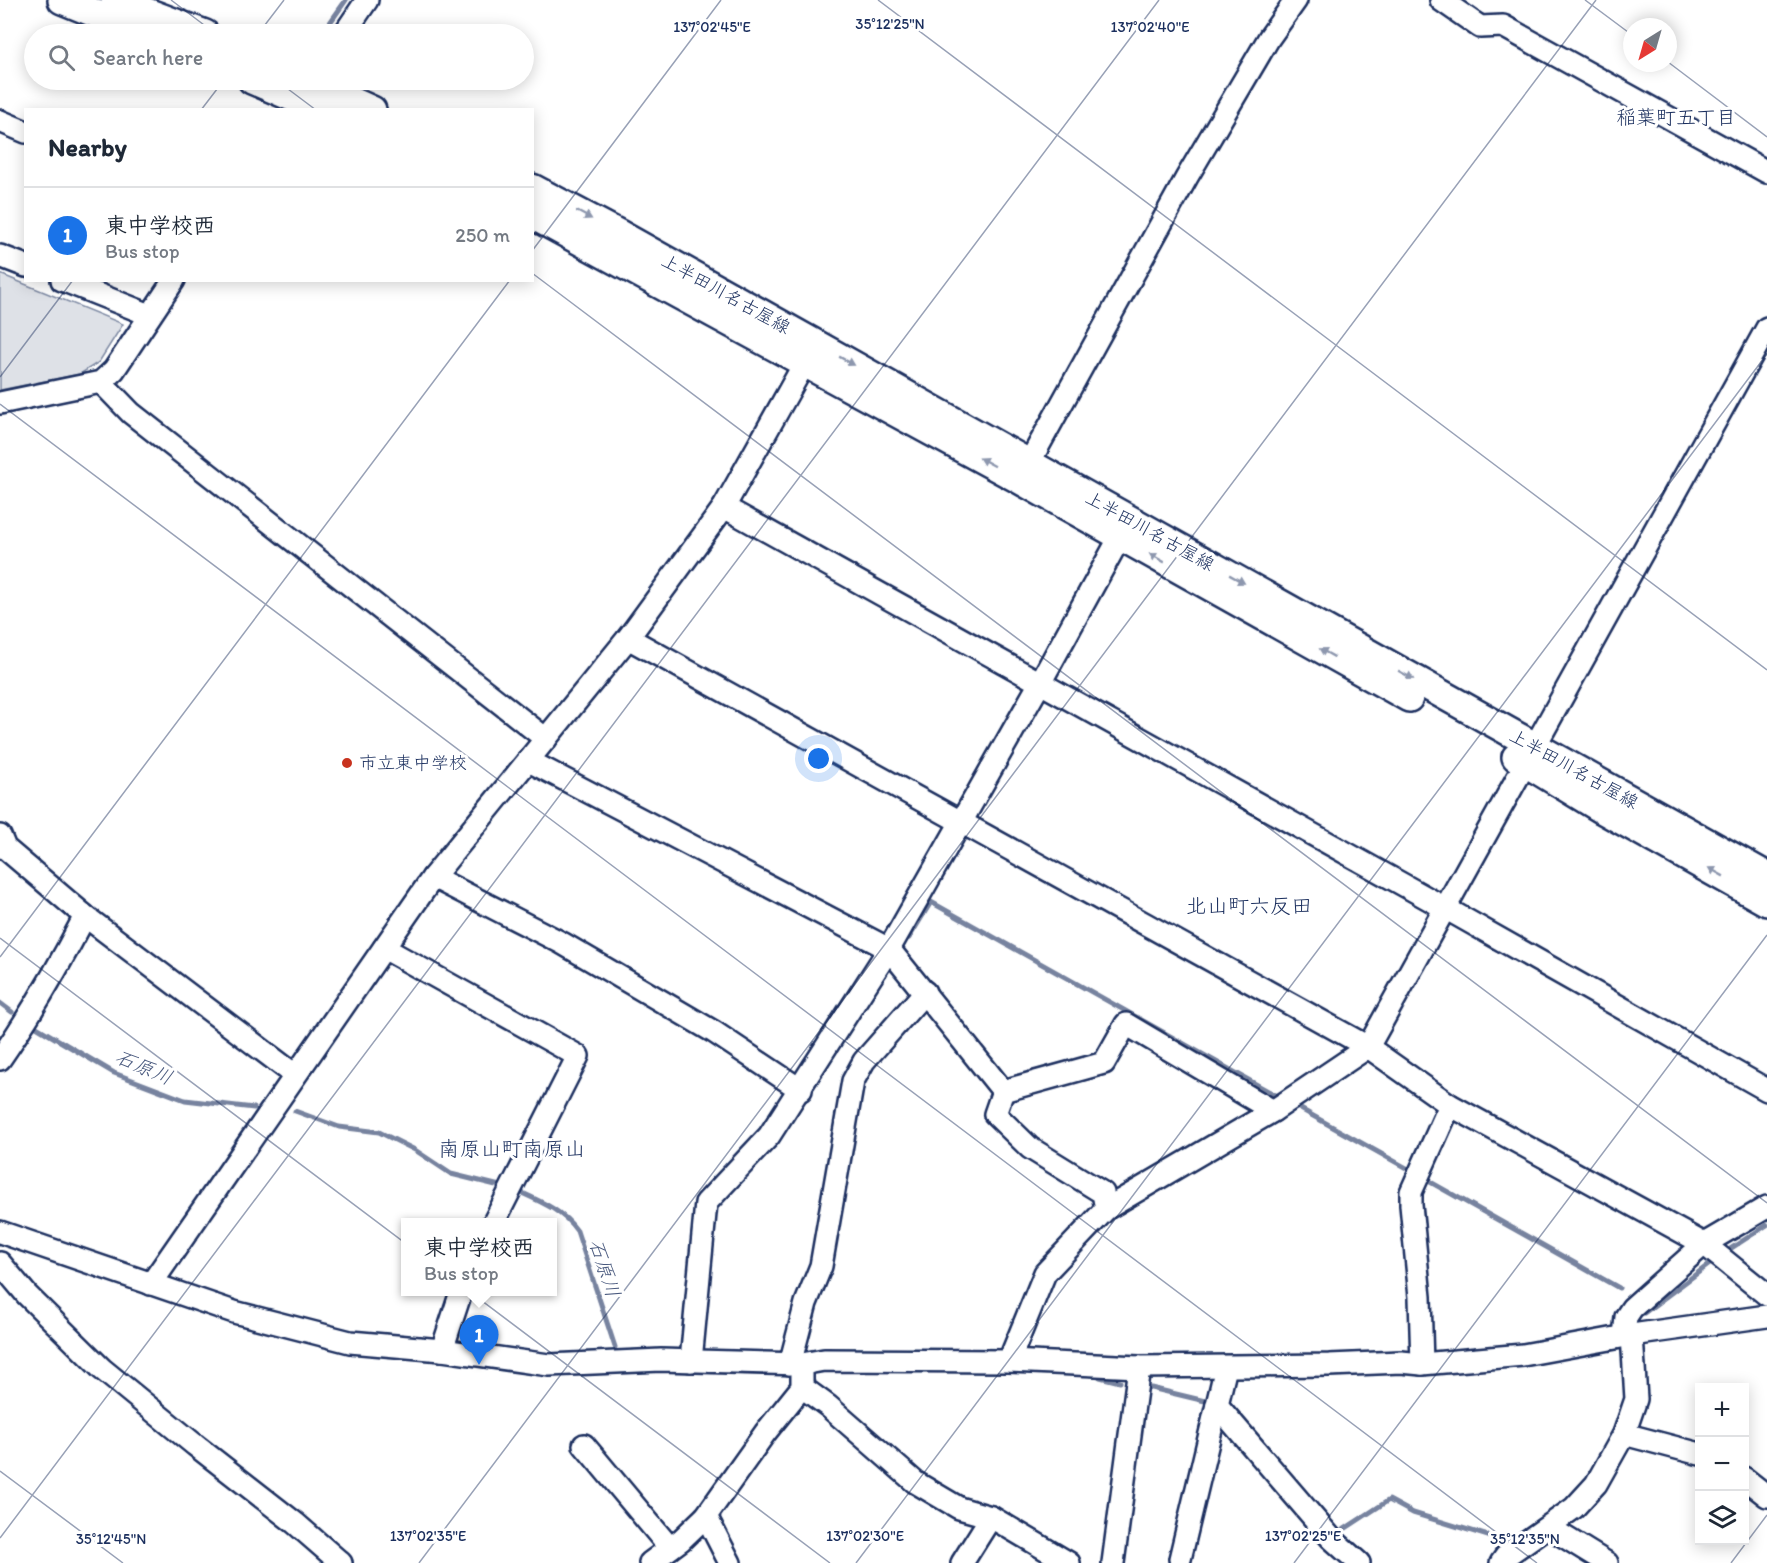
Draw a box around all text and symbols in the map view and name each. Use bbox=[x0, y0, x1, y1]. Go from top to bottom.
text: 35°12'25"N bbox=[855, 15, 925, 33]
text: 137°02'45"E bbox=[673, 18, 751, 36]
text: 137°02'40"E bbox=[1111, 18, 1189, 36]
north arrow bbox=[1623, 18, 1677, 72]
search box bbox=[24, 24, 534, 90]
icon: search bbox=[45, 41, 78, 74]
text: Search here bbox=[93, 44, 203, 71]
district label: 稲葉町五丁目 bbox=[1616, 105, 1736, 129]
text: Nearby bbox=[48, 131, 127, 163]
one-way arrow bbox=[576, 211, 593, 220]
text: 東中学校西 bbox=[105, 212, 215, 239]
text: 1 bbox=[63, 223, 72, 247]
text: 250 m bbox=[455, 223, 510, 247]
text: Bus stop bbox=[105, 239, 180, 263]
street label: 上半田川名古屋線 bbox=[658, 249, 794, 339]
one-way arrow bbox=[838, 356, 855, 366]
one-way arrow bbox=[978, 457, 995, 467]
street label: 上半田川名古屋線 bbox=[1082, 486, 1218, 576]
one-way arrow bbox=[1148, 553, 1165, 563]
one-way arrow bbox=[1229, 574, 1246, 584]
one-way arrow bbox=[1318, 648, 1335, 658]
one-way arrow bbox=[1398, 670, 1415, 680]
street label: 上半田川名古屋線 bbox=[1506, 724, 1642, 814]
your location bbox=[804, 744, 833, 773]
place label: 市立東中学校 bbox=[359, 752, 467, 774]
marker: 市立東中学校 bbox=[340, 756, 354, 770]
one-way arrow bbox=[1708, 867, 1725, 877]
district label: 北山町六反田 bbox=[1186, 893, 1312, 918]
water label: 石原川 bbox=[112, 1044, 176, 1090]
district label: 南原山町南原山 bbox=[439, 1136, 586, 1161]
popup bbox=[401, 1218, 557, 1296]
text: 東中学校西 bbox=[424, 1234, 534, 1261]
water label: 石原川 bbox=[584, 1236, 626, 1300]
text: Bus stop bbox=[424, 1261, 499, 1285]
pin: 1 bbox=[460, 1316, 498, 1365]
map controls bbox=[1695, 1383, 1749, 1545]
button: + bbox=[1695, 1383, 1749, 1437]
button: − bbox=[1695, 1437, 1749, 1491]
button: layers bbox=[1695, 1491, 1749, 1545]
text: 137°02'35"E bbox=[390, 1527, 466, 1545]
text: 137°02'30"E bbox=[826, 1527, 904, 1545]
text: 137°02'25"E bbox=[1265, 1527, 1341, 1545]
text: 35°12'45"N bbox=[76, 1530, 146, 1548]
text: 35°12'35"N bbox=[1490, 1530, 1560, 1548]

